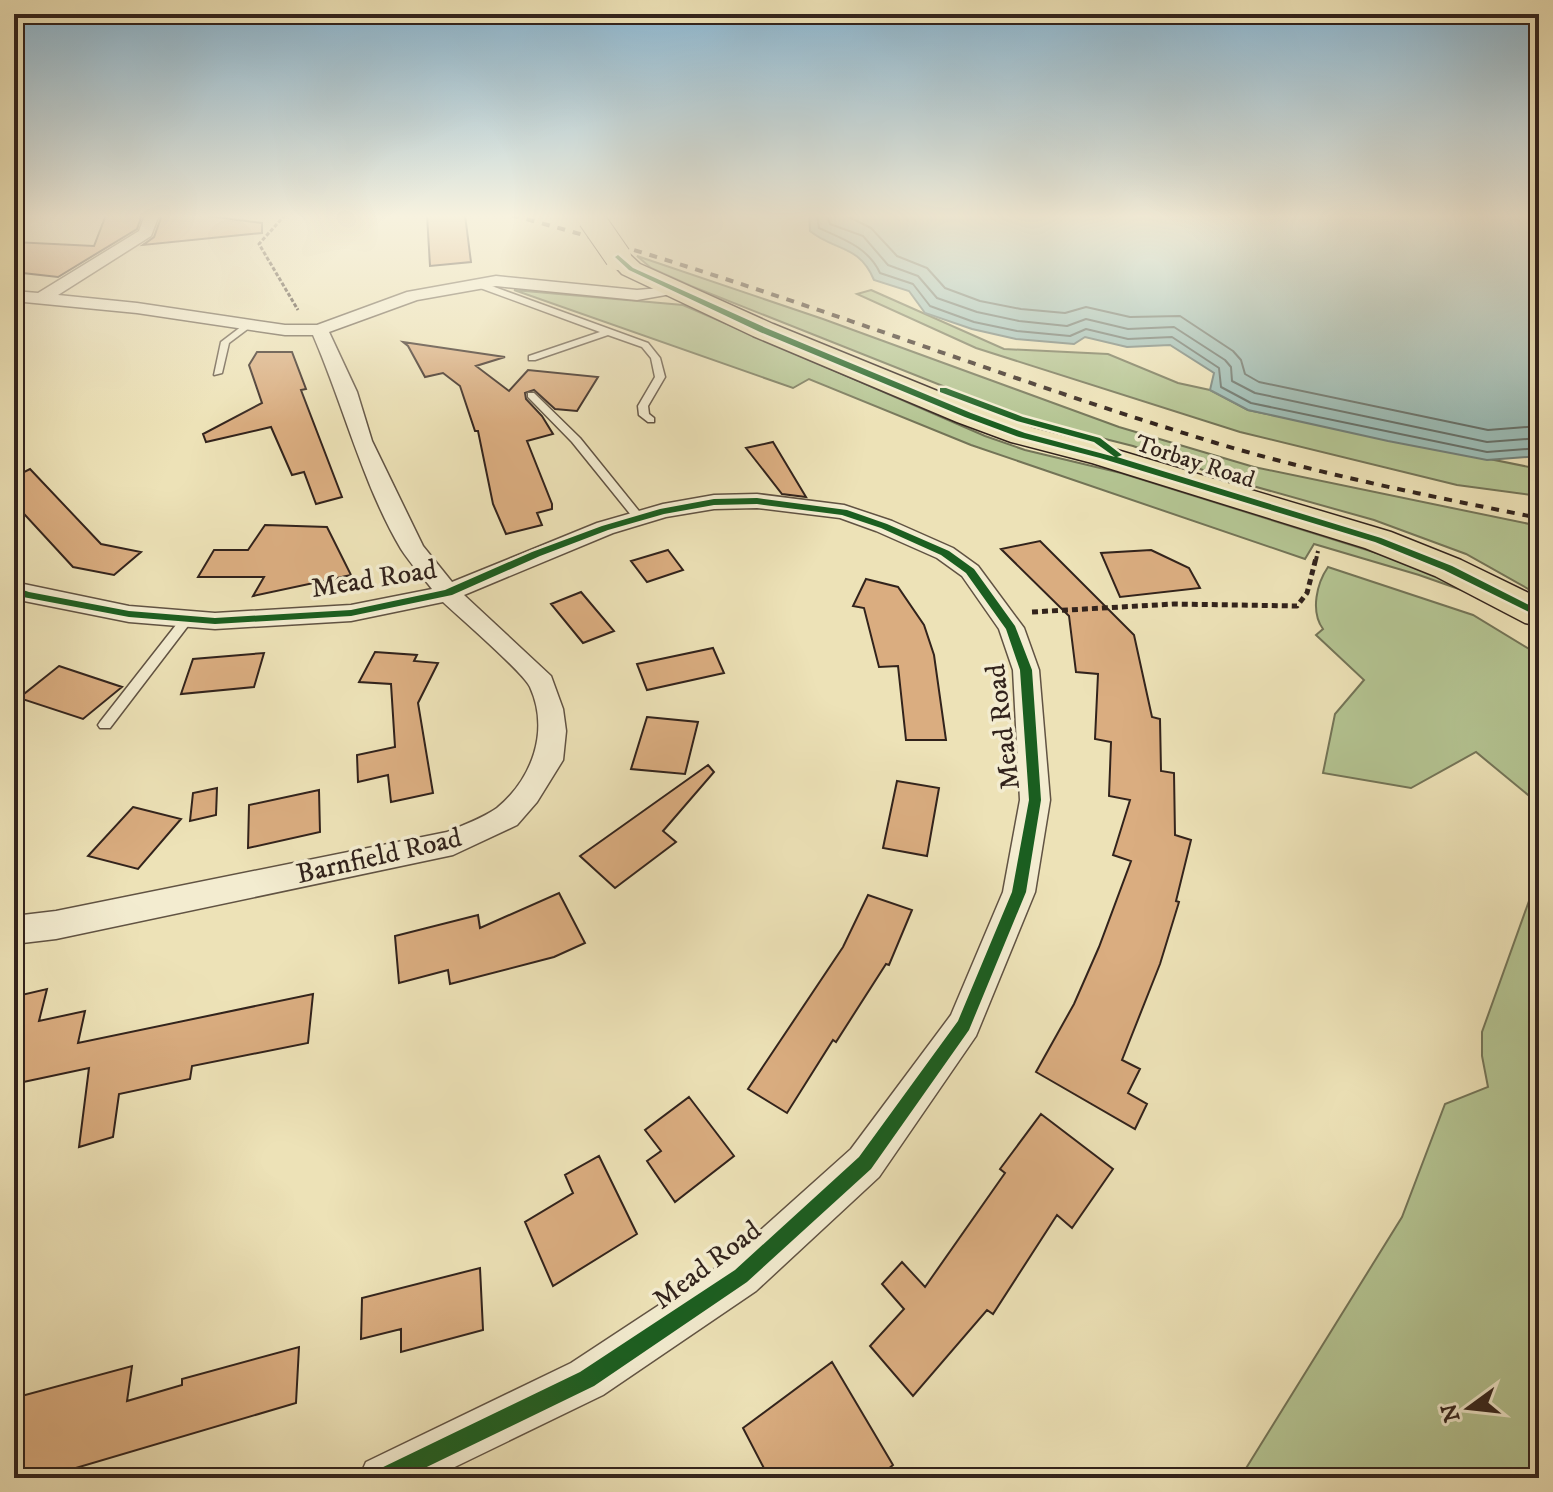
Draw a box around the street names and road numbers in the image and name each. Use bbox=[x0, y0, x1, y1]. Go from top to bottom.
street label: Torbay Road bbox=[1132, 429, 1258, 495]
street label: Mead Road bbox=[309, 552, 439, 606]
street label: Mead Road bbox=[978, 662, 1028, 792]
street label: Barnfield Road bbox=[293, 820, 465, 892]
street label: Mead Road bbox=[646, 1213, 768, 1317]

